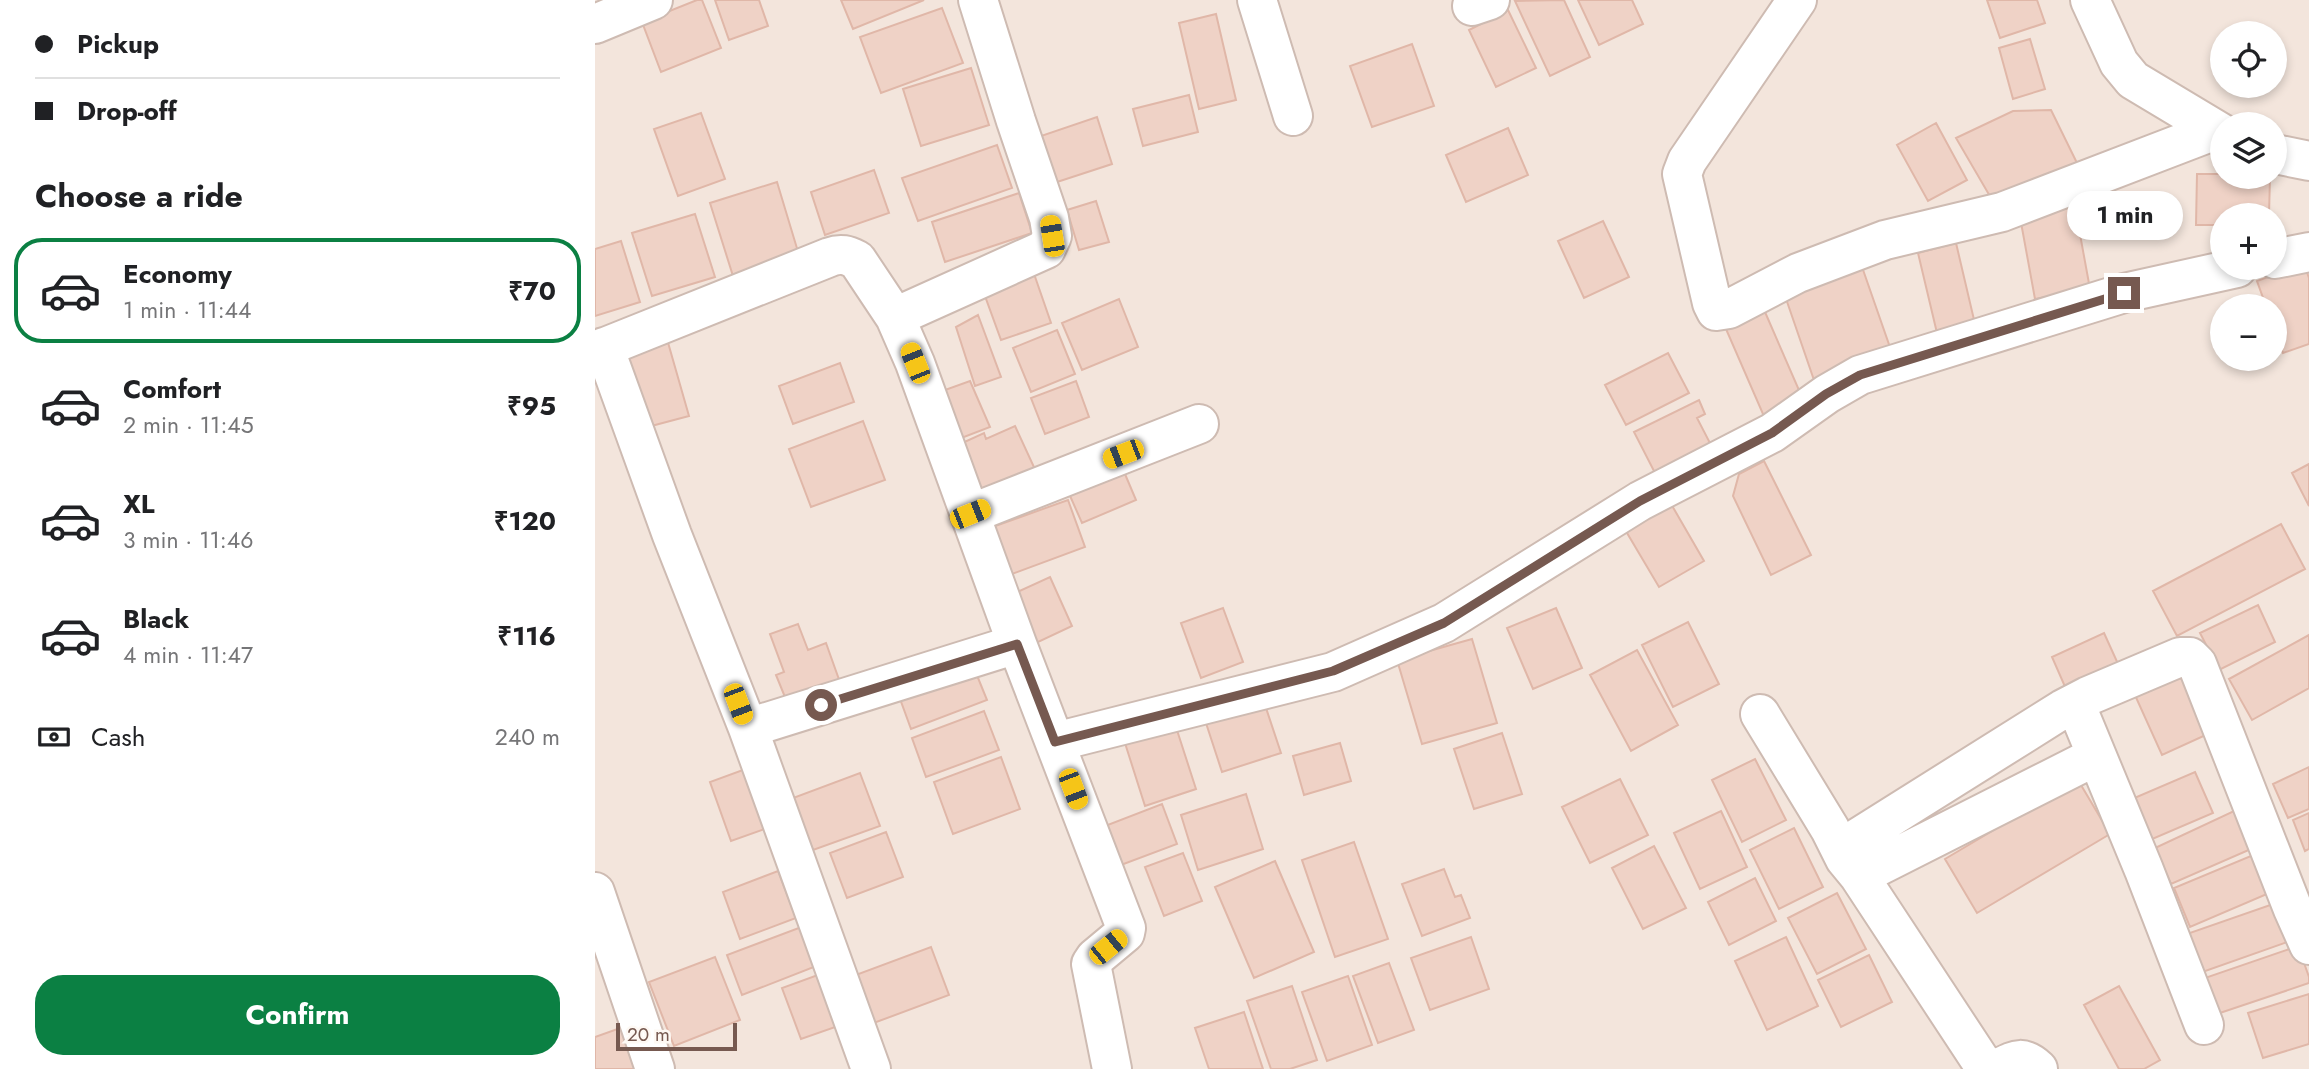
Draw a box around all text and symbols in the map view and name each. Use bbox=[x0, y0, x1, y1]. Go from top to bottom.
map controls bbox=[2210, 21, 2287, 371]
button: locate bbox=[2210, 21, 2287, 98]
text: Pickup bbox=[77, 25, 159, 63]
text: Drop-off bbox=[77, 92, 177, 130]
button: layers bbox=[2210, 112, 2287, 189]
text: Choose a ride bbox=[35, 173, 243, 219]
callout: 1 min bbox=[2066, 191, 2182, 240]
text: 1 min bbox=[2096, 198, 2154, 232]
button: + bbox=[2210, 203, 2287, 280]
car bbox=[1039, 214, 1066, 258]
text: Economy bbox=[123, 255, 232, 293]
icon: car bbox=[39, 259, 102, 322]
text: ₹70 bbox=[508, 272, 556, 310]
route end bbox=[2108, 277, 2140, 309]
text: 1 min · 11:44 bbox=[123, 293, 251, 327]
button: − bbox=[2210, 294, 2287, 371]
car bbox=[898, 340, 933, 386]
text: Comfort bbox=[123, 370, 221, 408]
icon: car bbox=[39, 374, 102, 437]
text: ₹95 bbox=[507, 387, 556, 425]
text: 2 min · 11:45 bbox=[123, 408, 254, 442]
car bbox=[1100, 437, 1147, 471]
text: XL bbox=[123, 485, 155, 523]
icon: car bbox=[39, 489, 102, 552]
car bbox=[947, 496, 994, 532]
text: ₹120 bbox=[494, 502, 556, 540]
text: 3 min · 11:46 bbox=[123, 523, 253, 557]
text: Black bbox=[123, 600, 189, 638]
icon: car bbox=[39, 604, 102, 667]
text: ₹116 bbox=[497, 617, 556, 655]
text: 4 min · 11:47 bbox=[123, 638, 253, 672]
car bbox=[721, 681, 756, 727]
route start bbox=[805, 689, 837, 721]
icon: cash bbox=[35, 718, 73, 756]
text: Cash bbox=[91, 718, 145, 756]
text: 240 m bbox=[495, 720, 560, 754]
car bbox=[1056, 766, 1091, 812]
car bbox=[1086, 926, 1131, 968]
button: Confirm bbox=[35, 975, 560, 1055]
scale bar bbox=[616, 1020, 737, 1052]
text: 20 m bbox=[627, 1021, 670, 1048]

